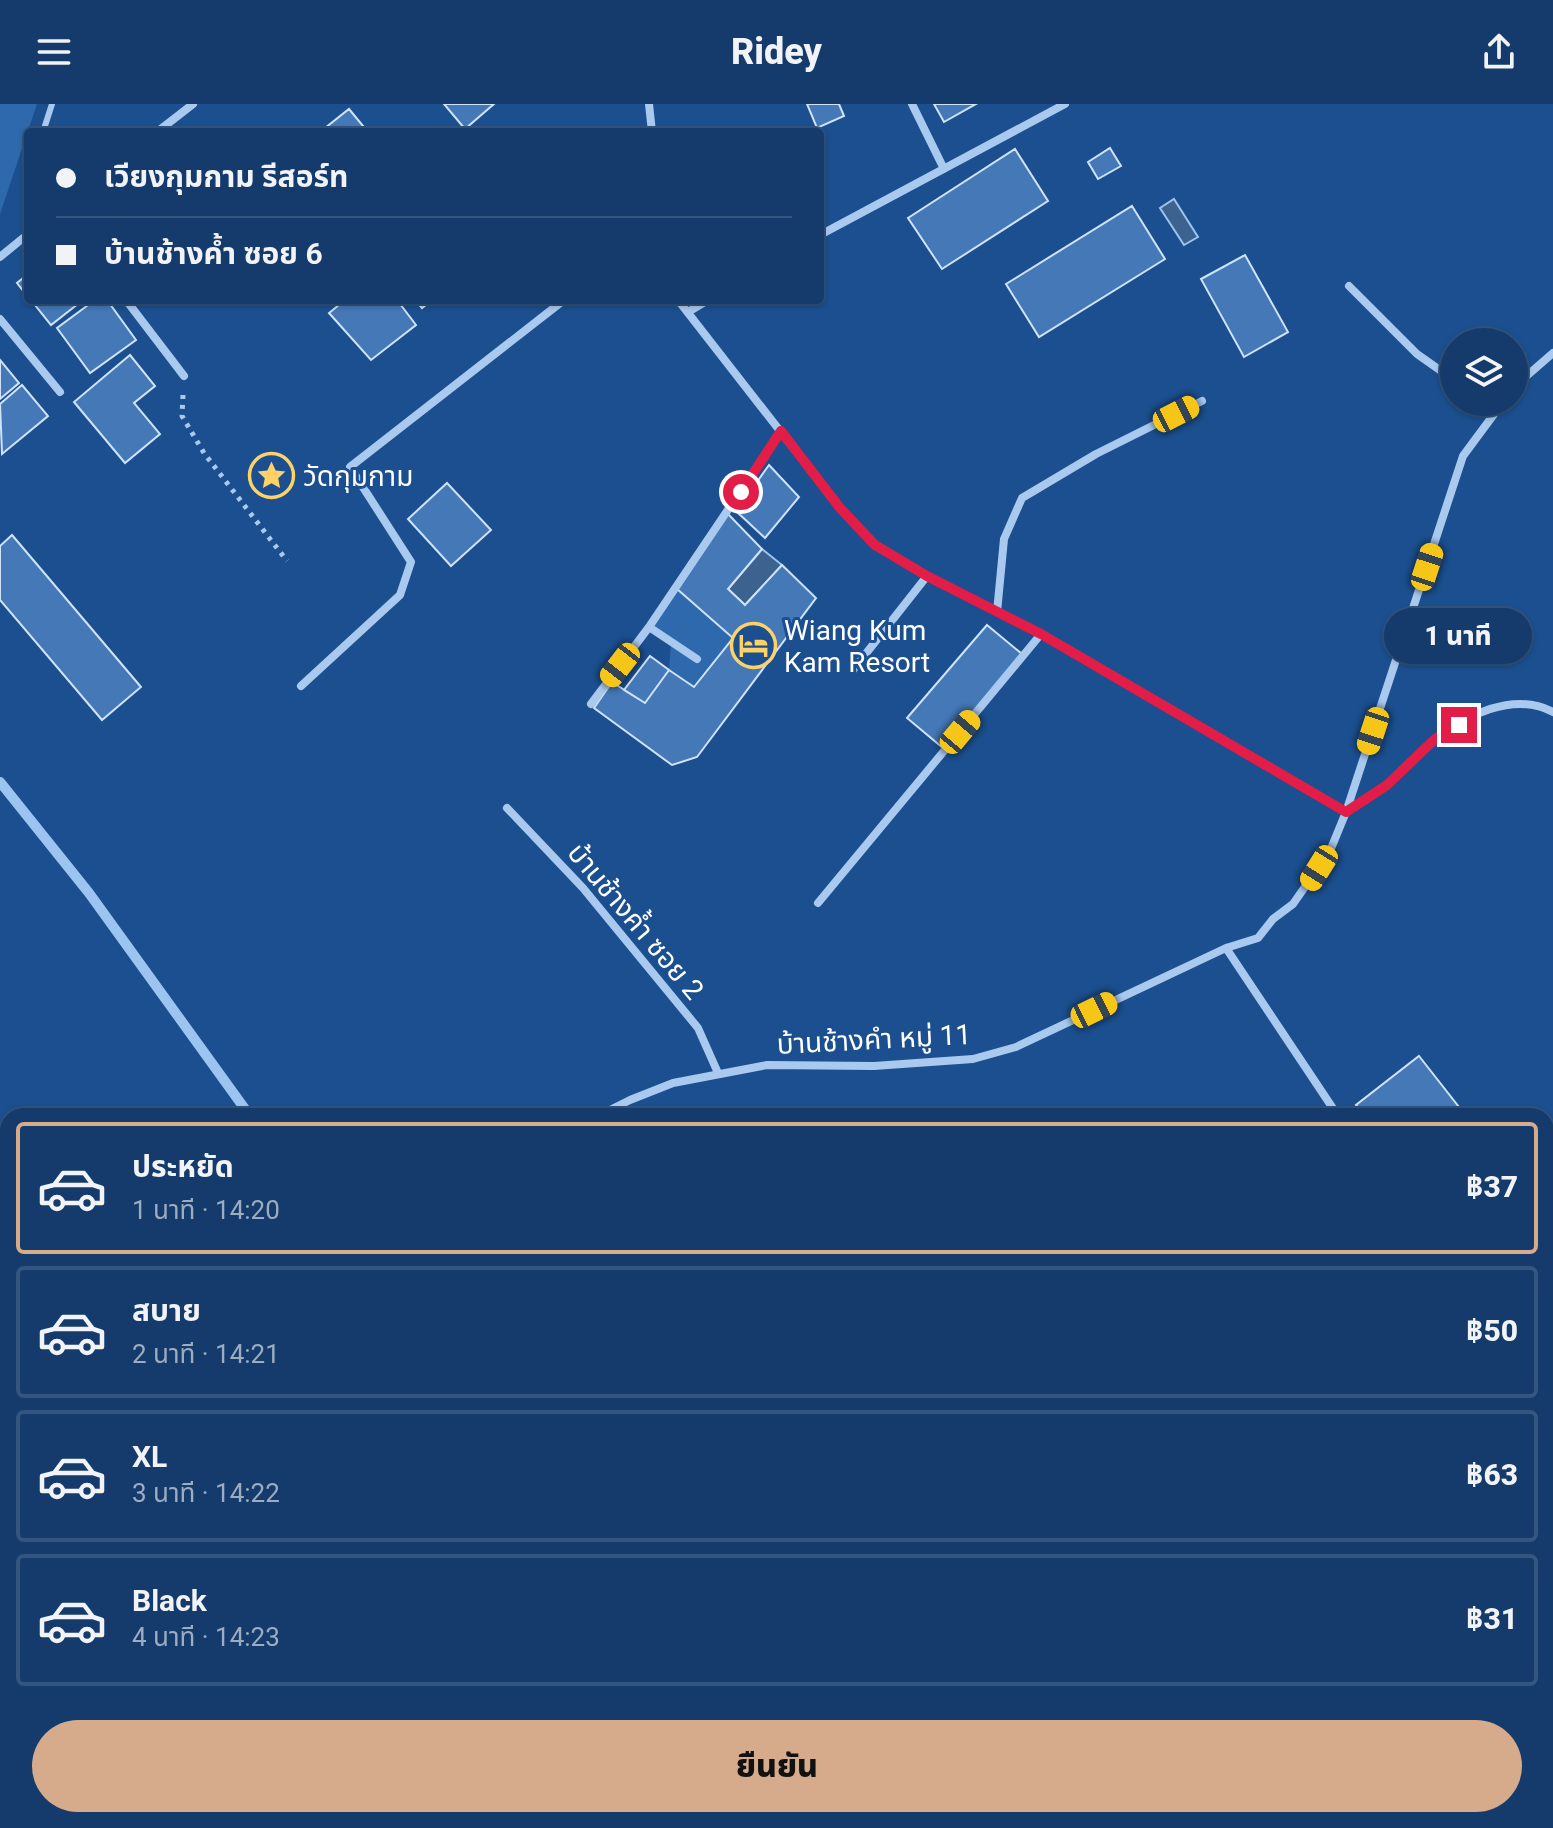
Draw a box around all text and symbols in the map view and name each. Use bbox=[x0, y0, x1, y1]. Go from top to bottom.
icon: menu bbox=[32, 30, 76, 74]
icon: share bbox=[1477, 30, 1521, 74]
text: Ridey bbox=[731, 31, 822, 73]
text: เวียงกุมกาม รีสอร์ท bbox=[104, 159, 348, 194]
text: บ้านช้างค้ำ ซอย 6 bbox=[104, 236, 323, 271]
map controls bbox=[1440, 328, 1528, 416]
button: layers bbox=[1440, 328, 1528, 416]
car bbox=[1149, 392, 1203, 436]
place icon: วัดกุมกาม bbox=[248, 452, 296, 500]
place label: วัดกุมกาม bbox=[303, 460, 413, 493]
route start bbox=[723, 474, 759, 510]
car bbox=[1408, 540, 1446, 594]
callout: 1 นาที bbox=[1385, 609, 1533, 665]
place label: Wiang Kum Kam Resort bbox=[784, 614, 930, 679]
text: 1 นาที bbox=[1424, 621, 1492, 651]
hotel icon: Wiang Kum Kam Resort bbox=[729, 622, 777, 670]
car bbox=[596, 639, 644, 691]
car bbox=[1354, 704, 1392, 758]
car bbox=[935, 706, 985, 758]
route end bbox=[1441, 707, 1477, 743]
street label: บ้านช้างค้ำ ซอย 2 bbox=[561, 835, 713, 1006]
car bbox=[1296, 841, 1342, 895]
car bbox=[1067, 989, 1121, 1031]
street label: บ้านช้างคำ หมู่ 11 bbox=[776, 1018, 972, 1062]
text: ประหยัด bbox=[132, 1149, 234, 1184]
icon: car bbox=[36, 1152, 108, 1224]
text: ฿37 bbox=[1466, 1169, 1518, 1204]
text: 1 นาที · 14:20 bbox=[132, 1195, 280, 1225]
text: สบาย bbox=[132, 1293, 201, 1328]
icon: car bbox=[36, 1296, 108, 1368]
text: ฿50 bbox=[1466, 1313, 1518, 1348]
text: 2 นาที · 14:21 bbox=[132, 1339, 280, 1369]
text: XL bbox=[132, 1439, 167, 1474]
icon: car bbox=[36, 1440, 108, 1512]
text: ฿63 bbox=[1466, 1457, 1518, 1492]
text: 3 นาที · 14:22 bbox=[132, 1478, 280, 1508]
text: Black bbox=[132, 1583, 207, 1618]
icon: car bbox=[36, 1584, 108, 1656]
text: ฿31 bbox=[1466, 1601, 1518, 1636]
text: 4 นาที · 14:23 bbox=[132, 1622, 280, 1652]
button: ยืนยัน bbox=[32, 1720, 1522, 1812]

